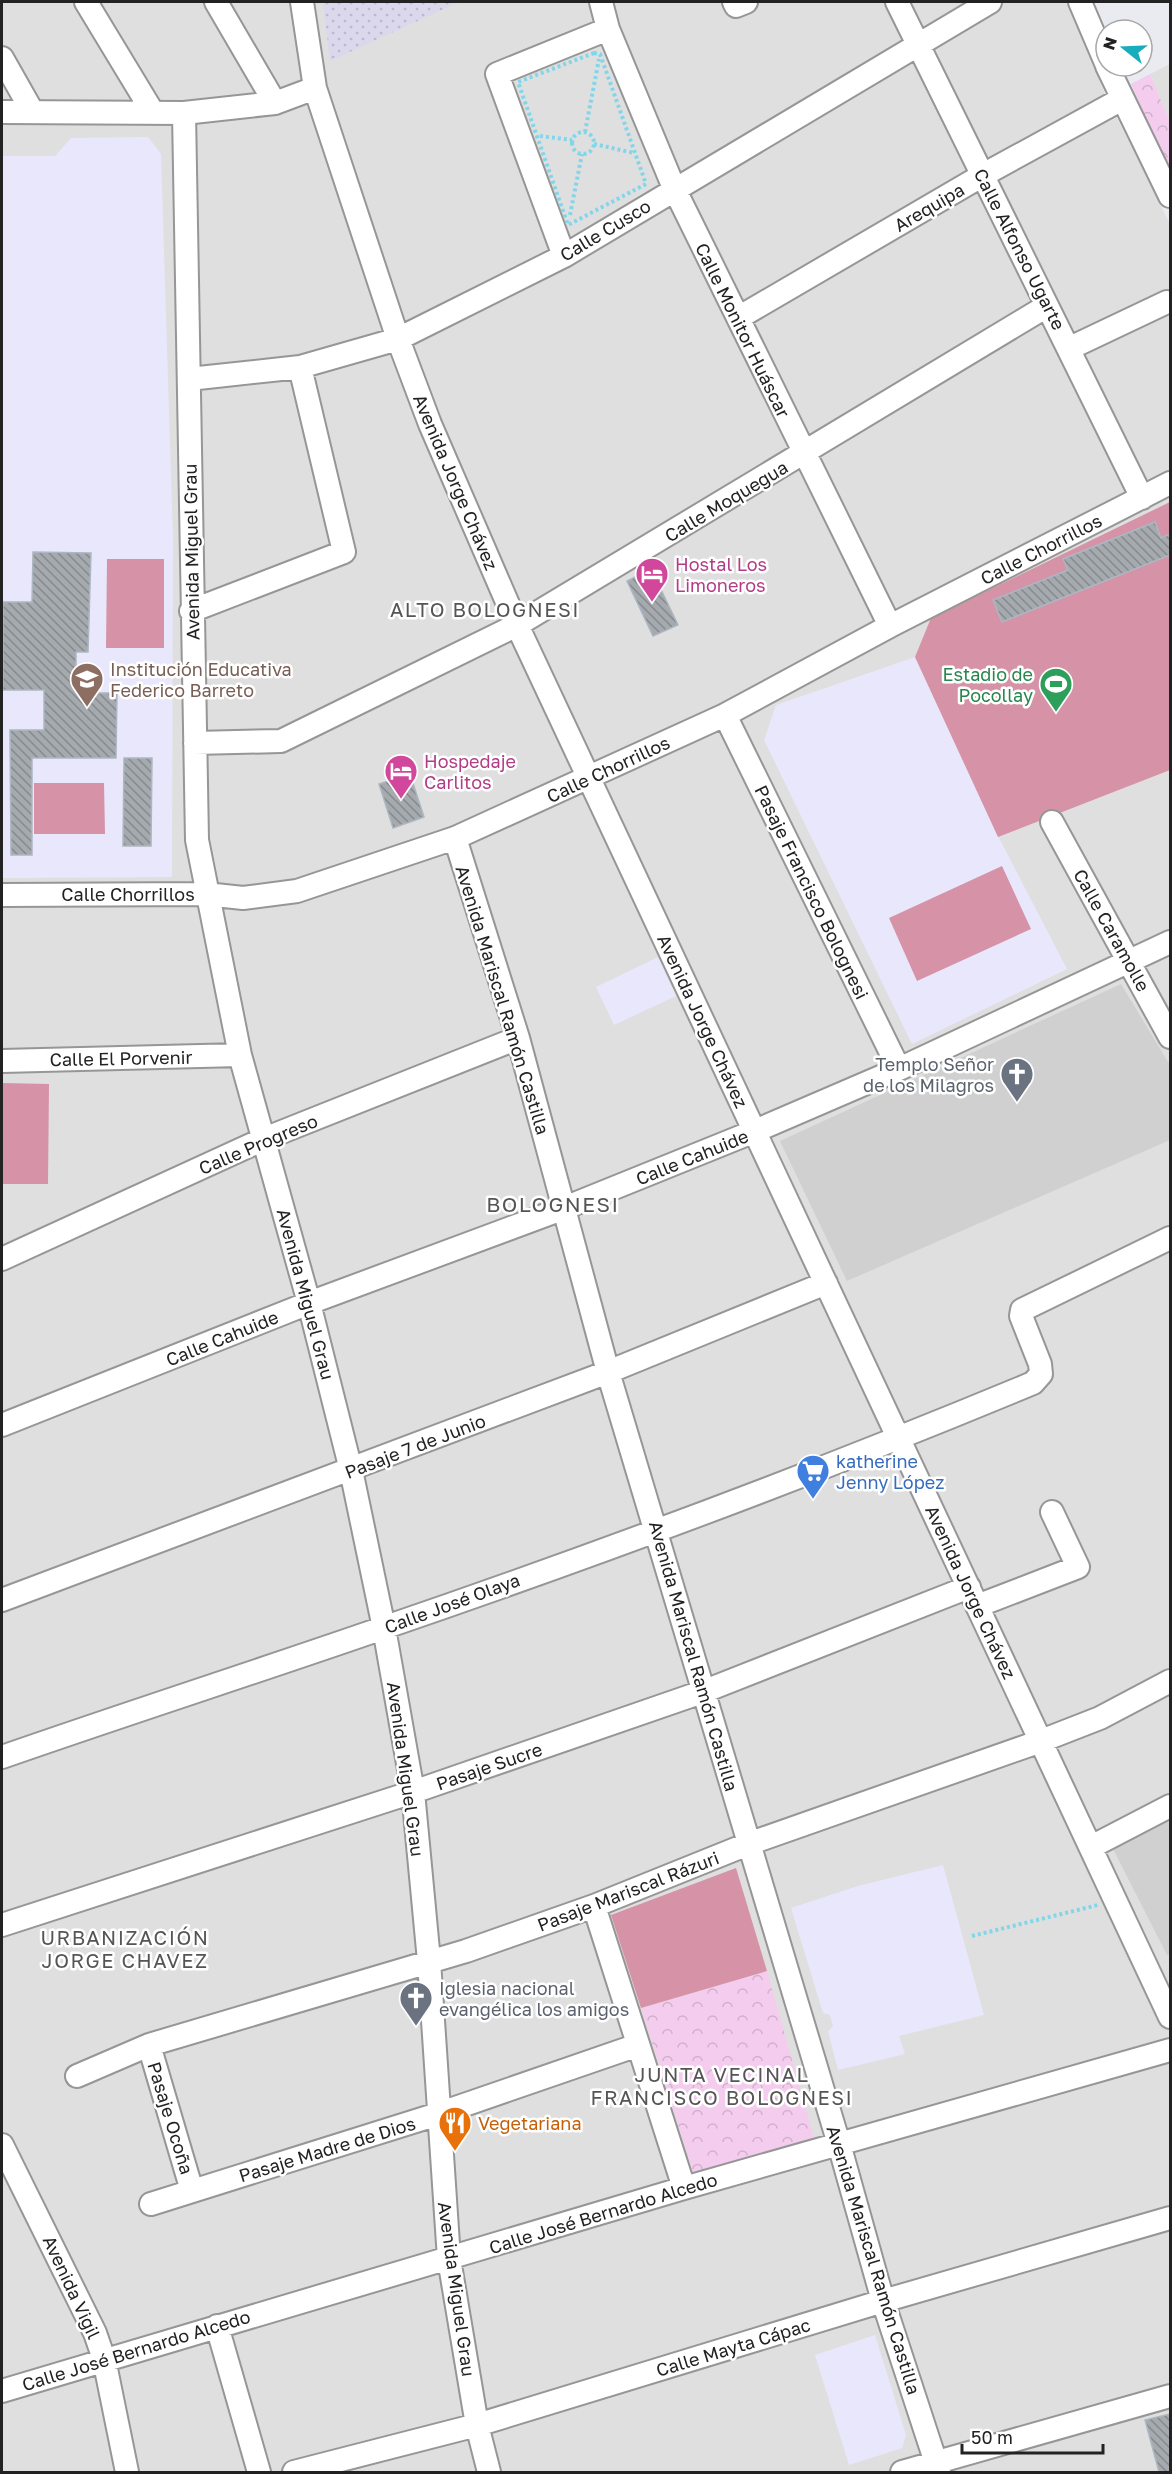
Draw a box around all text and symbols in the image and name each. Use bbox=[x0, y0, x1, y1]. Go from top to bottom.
north arrow bbox=[1094, 18, 1154, 78]
text: N bbox=[1098, 34, 1121, 52]
street label: Calle Alfonso Ugarte bbox=[970, 165, 1070, 333]
street label: Arequipa bbox=[890, 178, 968, 236]
street label: Calle Cusco bbox=[556, 194, 654, 266]
street label: Calle Monitor Huáscar bbox=[691, 239, 795, 421]
street label: Avenida Jorge Chávez bbox=[409, 391, 503, 573]
street label: Calle Moquegua bbox=[661, 456, 791, 546]
street label: Avenida Miguel Grau bbox=[178, 464, 204, 640]
street label: Calle Chorrillos bbox=[977, 509, 1105, 589]
place label: Hostal Los Limoneros bbox=[675, 553, 767, 596]
hotel icon: Hostal Los Limoneros bbox=[634, 556, 670, 603]
district label: ALTO BOLOGNESI bbox=[390, 597, 580, 621]
place label: Institución Educativa Federico Barreto bbox=[110, 658, 292, 701]
school or university icon: Institución Educativa Federico Barreto bbox=[69, 661, 105, 708]
place label: Estadio de Pocollay bbox=[942, 663, 1033, 706]
sports icon: Estadio de Pocollay bbox=[1038, 666, 1074, 713]
street label: Calle Chorrillos bbox=[543, 731, 673, 807]
place label: Hospedaje Carlitos bbox=[424, 750, 516, 793]
hotel icon: Hospedaje Carlitos bbox=[383, 753, 419, 800]
street label: Pasaje Francisco Bolognesi bbox=[750, 781, 874, 1003]
street label: Avenida Mariscal Ramón Castilla bbox=[452, 863, 554, 1137]
street label: Calle Caramolle bbox=[1069, 865, 1155, 995]
street label: Calle Chorrillos bbox=[61, 883, 195, 905]
street label: Avenida Jorge Chávez bbox=[653, 931, 753, 1111]
street label: Calle El Porvenir bbox=[49, 1046, 193, 1070]
place label: Templo Señor de los Milagros bbox=[863, 1053, 994, 1096]
church icon: Templo Señor de los Milagros bbox=[999, 1056, 1035, 1103]
street label: Calle Progreso bbox=[195, 1109, 321, 1179]
street label: Calle Cahuide bbox=[633, 1124, 751, 1190]
district label: BOLOGNESI bbox=[486, 1191, 620, 1217]
street label: Avenida Miguel Grau bbox=[273, 1206, 339, 1382]
street label: Calle Cahuide bbox=[163, 1305, 281, 1371]
street label: Pasaje 7 de Junio bbox=[342, 1409, 488, 1483]
place label: katherine Jenny López bbox=[836, 1450, 944, 1493]
supermarket icon: katherine Jenny López bbox=[795, 1453, 831, 1500]
street label: Avenida Jorge Chávez bbox=[921, 1502, 1021, 1682]
street label: Avenida Mariscal Ramón Castilla bbox=[645, 1518, 743, 1794]
street label: Calle José Olaya bbox=[381, 1568, 523, 1638]
street label: Avenida Miguel Grau bbox=[383, 1680, 429, 1858]
street label: Pasaje Sucre bbox=[433, 1738, 545, 1794]
street label: Pasaje Mariscal Rázuri bbox=[534, 1846, 722, 1936]
district label: URBANIZACIÓN JORGE CHAVEZ bbox=[41, 1925, 209, 1972]
place label: Iglesia nacional evangélica los amigos bbox=[439, 1977, 629, 2020]
church icon: Iglesia nacional evangélica los amigos bbox=[398, 1980, 434, 2027]
street label: Pasaje Ocoña bbox=[143, 2059, 199, 2177]
district label: JUNTA VECINAL FRANCISCO BOLOGNESI bbox=[591, 2062, 853, 2109]
restaurant icon: Vegetariana bbox=[437, 2105, 473, 2152]
street label: Pasaje Madre de Dios bbox=[236, 2112, 418, 2186]
place label: Vegetariana bbox=[478, 2112, 582, 2134]
street label: Avenida Mariscal Ramón Castilla bbox=[823, 2123, 925, 2397]
street label: Calle José Bernardo Alcedo bbox=[486, 2168, 720, 2258]
street label: Avenida Miguel Grau bbox=[434, 2200, 480, 2378]
street label: Avenida Vigil bbox=[39, 2232, 106, 2342]
street label: Calle José Bernardo Alcedo bbox=[19, 2305, 253, 2395]
street label: Calle Mayta Cápac bbox=[653, 2313, 813, 2381]
scale bar bbox=[962, 2417, 1103, 2455]
text: 50 m bbox=[971, 2426, 1013, 2448]

